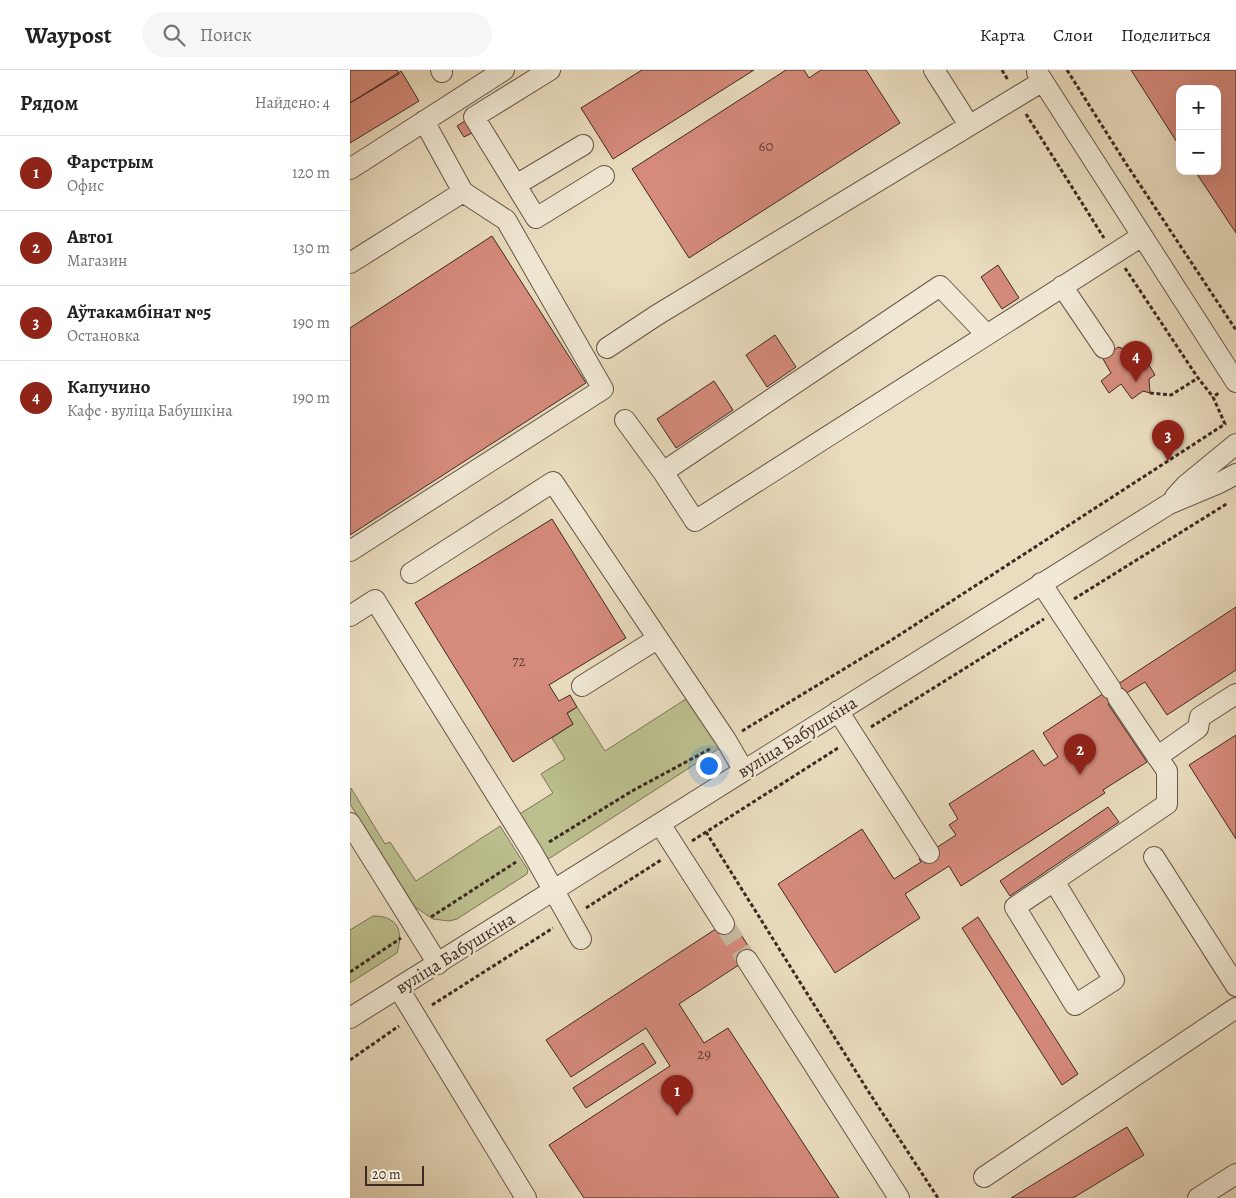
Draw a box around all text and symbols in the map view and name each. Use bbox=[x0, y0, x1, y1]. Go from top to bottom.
search box bbox=[142, 12, 492, 57]
text: Waypost bbox=[25, 19, 112, 51]
icon: search bbox=[160, 21, 188, 49]
text: Поиск bbox=[200, 22, 252, 48]
text: Карта bbox=[980, 23, 1025, 47]
text: Слои bbox=[1053, 23, 1093, 47]
text: Поделиться bbox=[1121, 23, 1211, 47]
map controls bbox=[1176, 85, 1221, 175]
button: + bbox=[1176, 85, 1221, 130]
text: Рядом bbox=[20, 89, 78, 117]
text: Найдено: 4 bbox=[255, 92, 330, 114]
button: − bbox=[1176, 130, 1221, 175]
house number: 60 bbox=[759, 136, 773, 156]
text: Фарстрым bbox=[67, 149, 154, 175]
text: 1 bbox=[33, 162, 39, 184]
text: 120 m bbox=[292, 162, 330, 184]
text: Офис bbox=[67, 175, 104, 197]
text: Авто1 bbox=[67, 224, 113, 250]
text: 2 bbox=[32, 237, 40, 259]
text: 130 m bbox=[293, 237, 330, 259]
text: Магазин bbox=[67, 250, 127, 272]
text: Аўтакамбінат №5 bbox=[67, 299, 211, 325]
text: 3 bbox=[33, 312, 39, 334]
text: 190 m bbox=[292, 312, 330, 334]
text: Остановка bbox=[67, 325, 140, 347]
pin: 4 bbox=[1120, 341, 1152, 382]
text: Капучино bbox=[67, 374, 150, 400]
text: 4 bbox=[32, 387, 40, 409]
text: 190 m bbox=[292, 387, 330, 409]
text: Кафе · вуліца Бабушкіна bbox=[67, 400, 233, 422]
pin: 3 bbox=[1152, 420, 1184, 461]
house number: 72 bbox=[512, 651, 526, 671]
street label: вуліца Бабушкіна bbox=[733, 690, 862, 783]
pin: 2 bbox=[1064, 734, 1096, 775]
your location bbox=[696, 753, 722, 779]
street label: вуліца Бабушкіна bbox=[391, 906, 520, 999]
house number: 29 bbox=[697, 1044, 711, 1064]
pin: 1 bbox=[661, 1075, 693, 1116]
scale bar bbox=[365, 1163, 424, 1186]
text: 20 m bbox=[372, 1165, 401, 1184]

